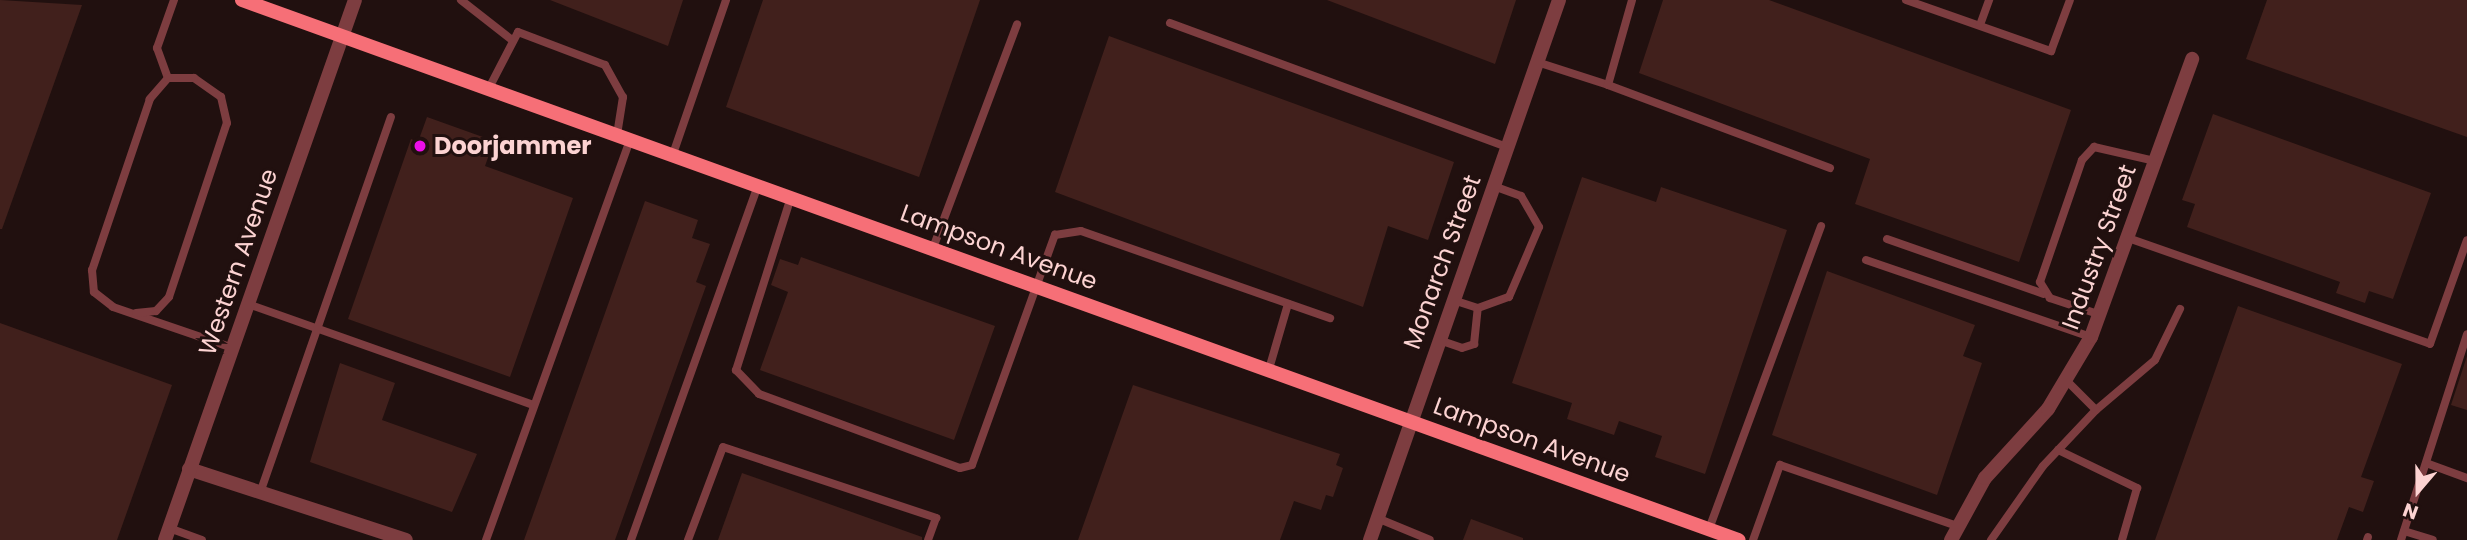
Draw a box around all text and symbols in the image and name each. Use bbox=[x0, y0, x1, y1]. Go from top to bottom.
place label: Doorjammer bbox=[434, 132, 592, 160]
marker: Doorjammer bbox=[412, 138, 428, 154]
street label: Industry Street bbox=[2056, 161, 2142, 333]
street label: Western Avenue bbox=[193, 165, 283, 359]
street label: Monarch Street bbox=[1397, 171, 1487, 353]
street label: Lampson Avenue bbox=[897, 198, 1101, 296]
street label: Lampson Avenue bbox=[1430, 391, 1634, 489]
north arrow bbox=[2383, 456, 2453, 526]
text: N bbox=[2399, 496, 2422, 526]

